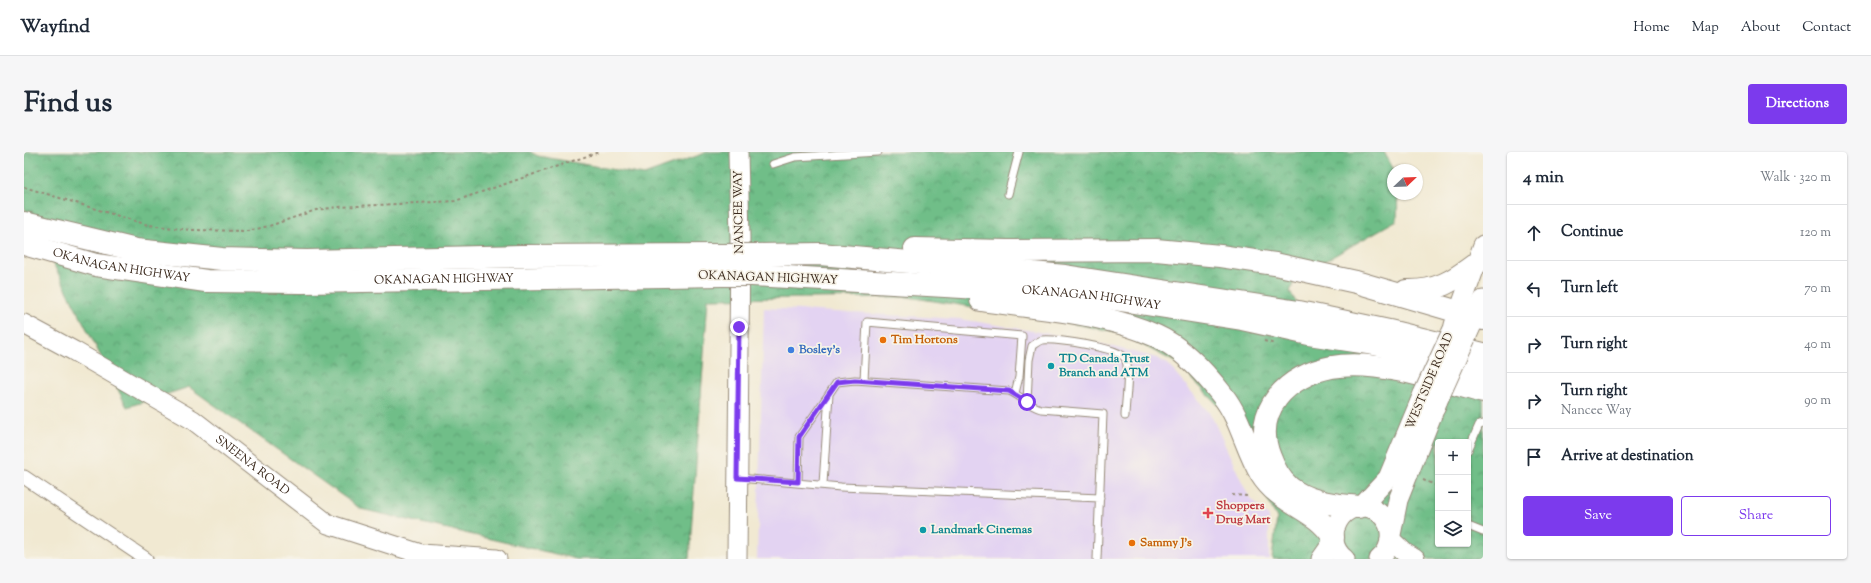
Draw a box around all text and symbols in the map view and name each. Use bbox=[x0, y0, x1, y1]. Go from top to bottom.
text: Wayfind bbox=[20, 14, 90, 41]
text: Home bbox=[1633, 18, 1670, 38]
text: Map bbox=[1692, 18, 1719, 38]
text: About bbox=[1741, 18, 1780, 38]
text: Contact bbox=[1802, 18, 1851, 38]
text: Find us bbox=[24, 84, 112, 124]
button: Directions bbox=[1748, 84, 1847, 124]
north arrow bbox=[1387, 164, 1423, 200]
text: 4 min bbox=[1523, 166, 1564, 190]
text: Walk · 320 m bbox=[1760, 169, 1831, 187]
street label: NANCEE WAY bbox=[729, 170, 749, 254]
icon: ahead bbox=[1523, 222, 1545, 244]
text: Continue bbox=[1561, 222, 1623, 243]
text: 120 m bbox=[1800, 224, 1831, 242]
street label: OKANAGAN HIGHWAY bbox=[50, 244, 192, 288]
street label: OKANAGAN HIGHWAY bbox=[698, 267, 839, 289]
street label: OKANAGAN HIGHWAY bbox=[374, 269, 514, 290]
icon: left bbox=[1523, 278, 1545, 300]
text: Turn left bbox=[1561, 278, 1618, 299]
text: 70 m bbox=[1804, 280, 1831, 298]
street label: OKANAGAN HIGHWAY bbox=[1021, 281, 1162, 315]
route end bbox=[730, 318, 748, 336]
street label: WESTSIDE ROAD bbox=[1401, 330, 1459, 432]
place label: Tim Hortons bbox=[890, 331, 958, 349]
icon: right bbox=[1523, 334, 1545, 356]
text: Turn right bbox=[1561, 334, 1627, 355]
marker: Tim Hortons bbox=[878, 335, 888, 345]
text: 40 m bbox=[1804, 336, 1831, 354]
place label: Bosley's bbox=[798, 341, 840, 359]
marker: Bosley's bbox=[786, 345, 796, 355]
place label: TD Canada Trust Branch and ATM bbox=[1058, 350, 1150, 382]
marker: TD Canada Trust Branch and ATM bbox=[1046, 361, 1056, 371]
text: Turn right bbox=[1561, 381, 1627, 402]
icon: right bbox=[1523, 390, 1545, 412]
text: 90 m bbox=[1804, 392, 1831, 410]
route start bbox=[1018, 393, 1036, 411]
text: Nancee Way bbox=[1561, 402, 1632, 420]
street label: SNEENA ROAD bbox=[211, 431, 293, 500]
map controls bbox=[1435, 439, 1471, 547]
button: + bbox=[1435, 439, 1471, 475]
icon: arrive bbox=[1523, 446, 1545, 468]
text: Arrive at destination bbox=[1561, 446, 1694, 467]
button: − bbox=[1435, 475, 1471, 511]
button: Save bbox=[1523, 496, 1673, 536]
button: Share bbox=[1681, 496, 1831, 536]
place label: Shoppers Drug Mart bbox=[1215, 497, 1271, 529]
marker: Shoppers Drug Mart bbox=[1203, 508, 1213, 518]
button: layers bbox=[1435, 511, 1471, 547]
place label: Landmark Cinemas bbox=[930, 521, 1032, 539]
marker: Landmark Cinemas bbox=[918, 525, 928, 535]
place label: Sammy J’s bbox=[1140, 534, 1192, 552]
marker: Sammy J’s bbox=[1127, 538, 1137, 548]

